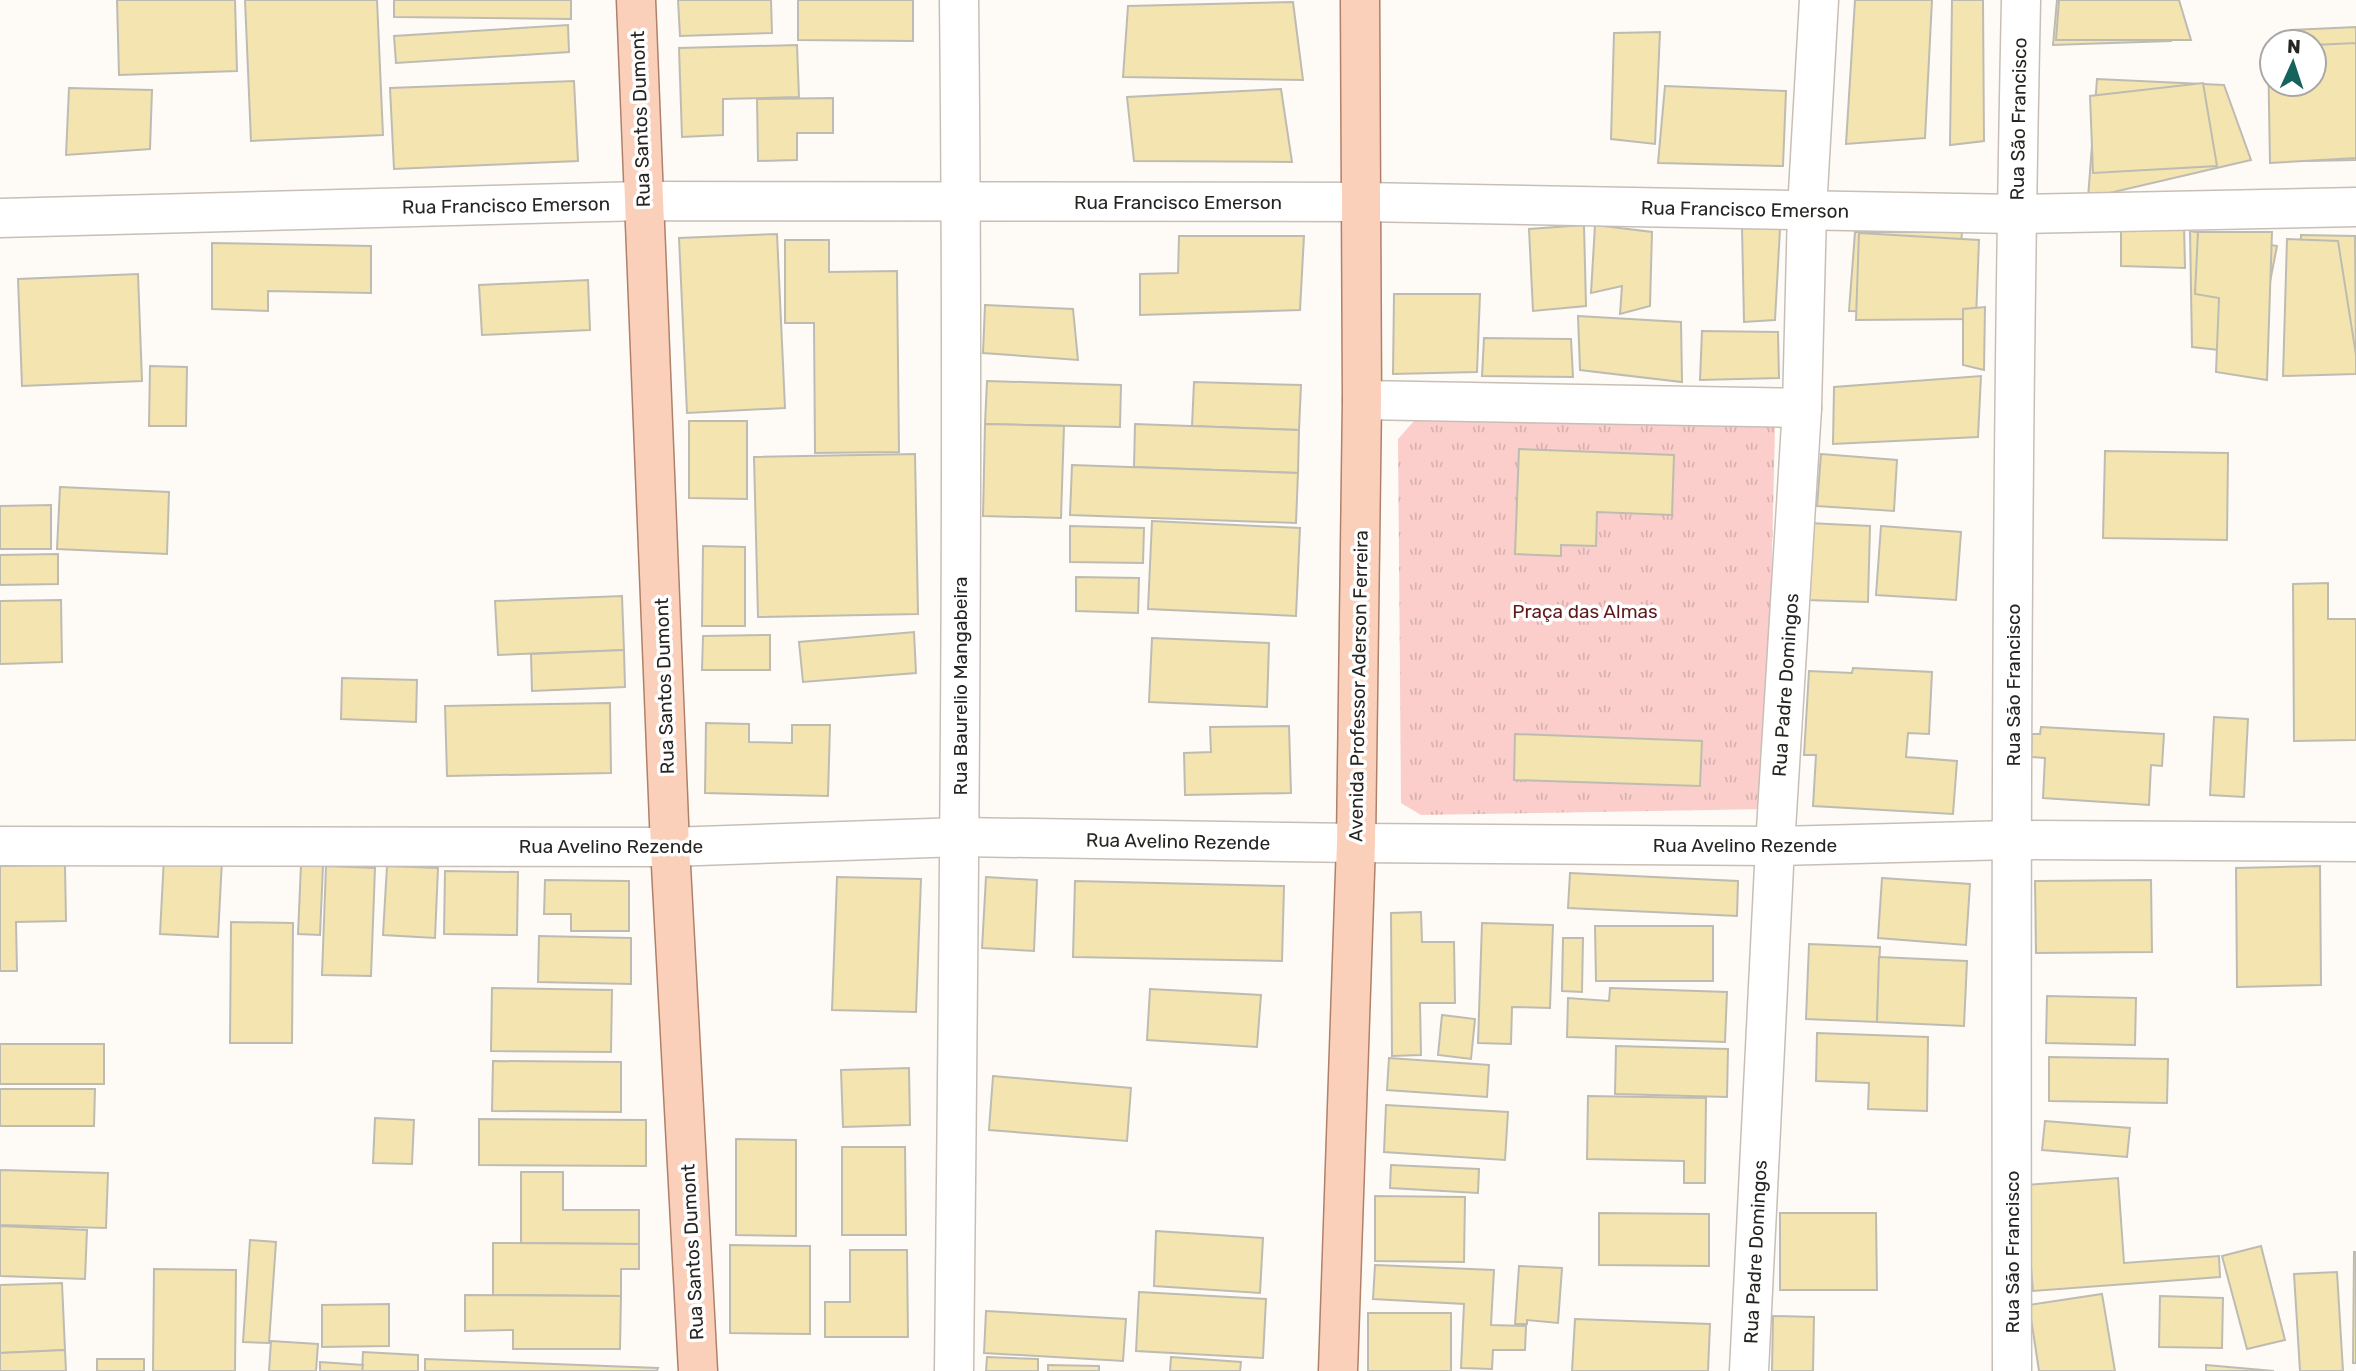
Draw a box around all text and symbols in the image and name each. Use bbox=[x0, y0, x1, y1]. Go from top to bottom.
north arrow bbox=[2258, 28, 2328, 98]
street label: Rua Santos Dumont bbox=[626, 30, 655, 208]
text: N bbox=[2286, 35, 2301, 58]
street label: Rua São Francisco bbox=[2006, 37, 2031, 201]
street label: Rua Francisco Emerson bbox=[1074, 191, 1282, 214]
street label: Rua Francisco Emerson bbox=[402, 192, 610, 219]
street label: Rua Francisco Emerson bbox=[1641, 196, 1849, 223]
street label: Avenida Professor Aderson Ferreira bbox=[1344, 530, 1373, 842]
street label: Rua Baurelio Mangabeira bbox=[949, 576, 972, 796]
street label: Rua Padre Domingos bbox=[1768, 592, 1803, 778]
street label: Rua Santos Dumont bbox=[650, 597, 679, 775]
park label: Praça das Almas bbox=[1512, 600, 1658, 623]
street label: Rua São Francisco bbox=[2002, 604, 2025, 766]
street label: Rua Avelino Rezende bbox=[1086, 828, 1270, 855]
street label: Rua Avelino Rezende bbox=[1653, 834, 1837, 857]
street label: Rua Avelino Rezende bbox=[519, 835, 703, 858]
street label: Rua Padre Domingos bbox=[1739, 1159, 1772, 1345]
street label: Rua Santos Dumont bbox=[676, 1163, 709, 1341]
street label: Rua São Francisco bbox=[2001, 1171, 2024, 1333]

